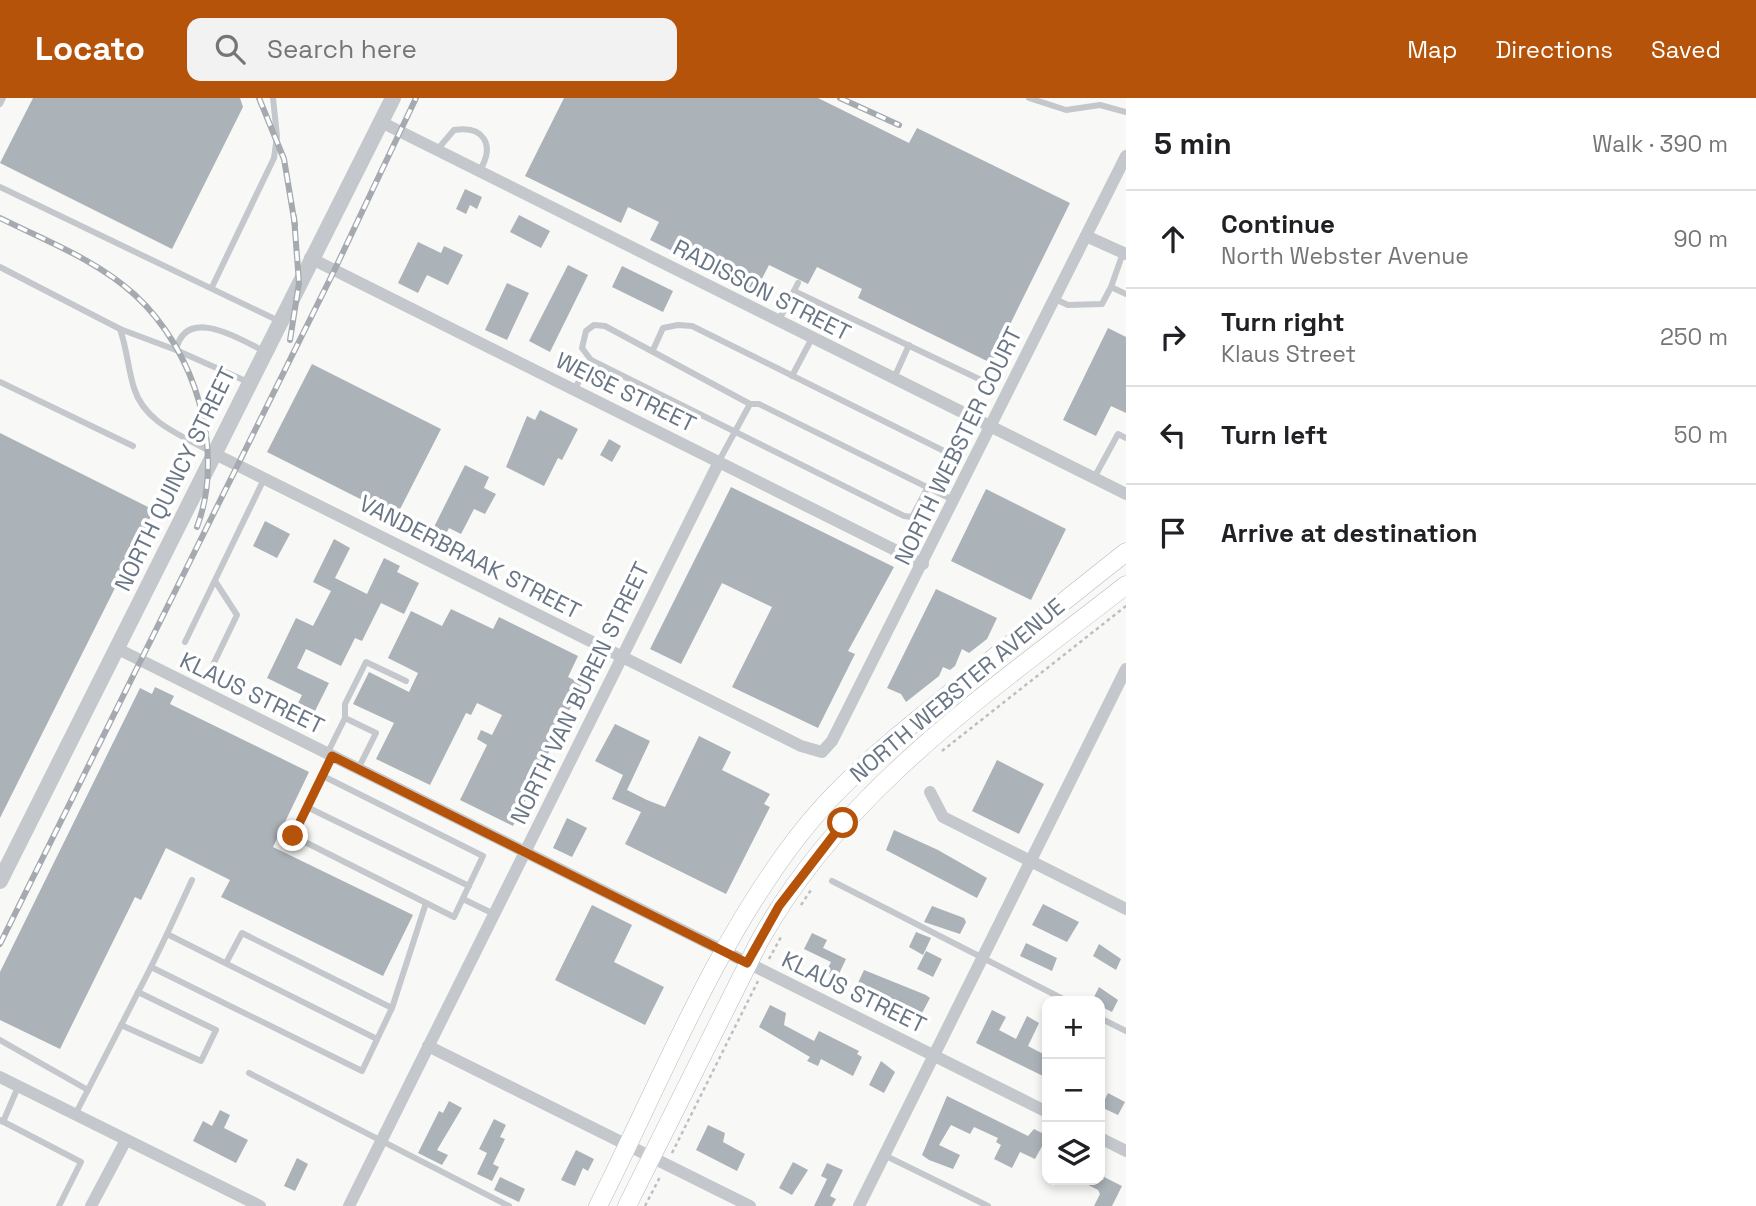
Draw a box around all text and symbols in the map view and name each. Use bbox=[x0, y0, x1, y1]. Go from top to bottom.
search box bbox=[187, 18, 677, 81]
text: Locato bbox=[35, 28, 145, 70]
icon: search bbox=[211, 30, 249, 68]
text: Search here bbox=[267, 32, 417, 66]
text: Map bbox=[1407, 34, 1457, 65]
text: Directions bbox=[1495, 34, 1613, 65]
text: Saved bbox=[1651, 34, 1721, 65]
text: 5 min bbox=[1154, 124, 1232, 163]
text: Walk · 390 m bbox=[1592, 129, 1728, 159]
text: Continue bbox=[1221, 207, 1335, 241]
icon: ahead bbox=[1154, 220, 1192, 258]
text: 90 m bbox=[1673, 224, 1728, 254]
street label: RADISSON STREET bbox=[668, 232, 856, 348]
text: North Webster Avenue bbox=[1221, 241, 1469, 271]
text: Turn right bbox=[1221, 305, 1345, 339]
icon: right bbox=[1154, 318, 1192, 356]
street label: NORTH WEBSTER COURT bbox=[887, 322, 1029, 570]
text: 250 m bbox=[1660, 322, 1728, 352]
text: Klaus Street bbox=[1221, 339, 1356, 369]
street label: WEISE STREET bbox=[551, 345, 701, 439]
street label: NORTH QUINCY STREET bbox=[108, 362, 242, 596]
icon: left bbox=[1154, 416, 1192, 454]
text: Turn left bbox=[1221, 418, 1328, 452]
text: 50 m bbox=[1674, 420, 1728, 450]
street label: VANDERBRAAK STREET bbox=[354, 488, 586, 626]
icon: arrive bbox=[1154, 514, 1192, 552]
text: Arrive at destination bbox=[1221, 516, 1478, 550]
street label: NORTH VAN BUREN STREET bbox=[503, 557, 657, 829]
street label: NORTH WEBSTER AVENUE bbox=[843, 591, 1071, 789]
street label: KLAUS STREET bbox=[175, 645, 329, 741]
route start bbox=[827, 807, 858, 838]
route end bbox=[277, 820, 308, 851]
street label: KLAUS STREET bbox=[777, 944, 931, 1040]
map controls bbox=[1042, 996, 1105, 1185]
button: + bbox=[1042, 996, 1105, 1059]
button: − bbox=[1042, 1059, 1105, 1122]
button: layers bbox=[1042, 1122, 1105, 1185]

